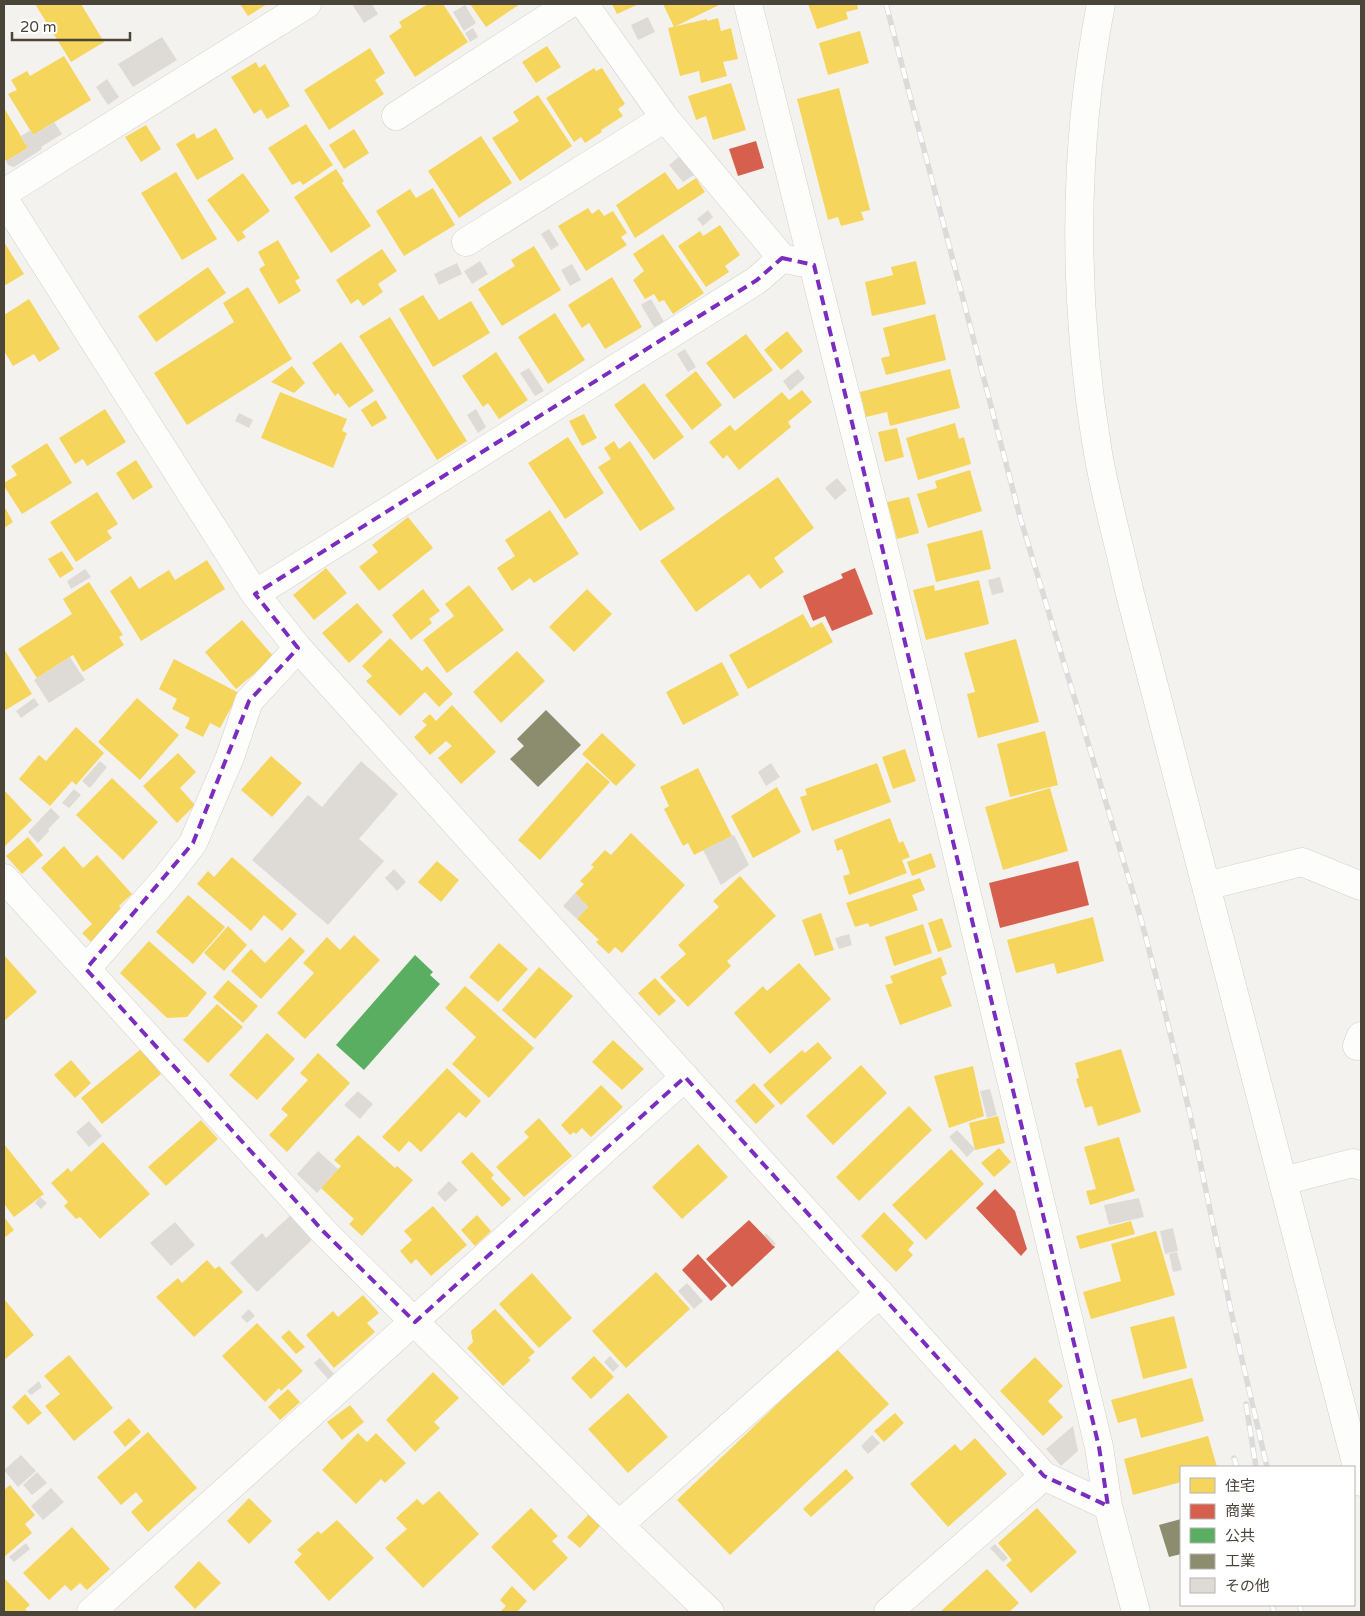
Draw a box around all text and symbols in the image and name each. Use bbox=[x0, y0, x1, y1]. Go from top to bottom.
scale bar bbox=[12, 10, 130, 42]
text: 20 m bbox=[20, 18, 57, 36]
legend bbox=[1180, 1466, 1355, 1606]
text: 住宅 bbox=[1225, 1477, 1255, 1495]
text: 商業 bbox=[1225, 1502, 1255, 1520]
text: 公共 bbox=[1225, 1527, 1255, 1545]
text: 工業 bbox=[1225, 1552, 1255, 1570]
text: その他 bbox=[1225, 1577, 1270, 1595]

